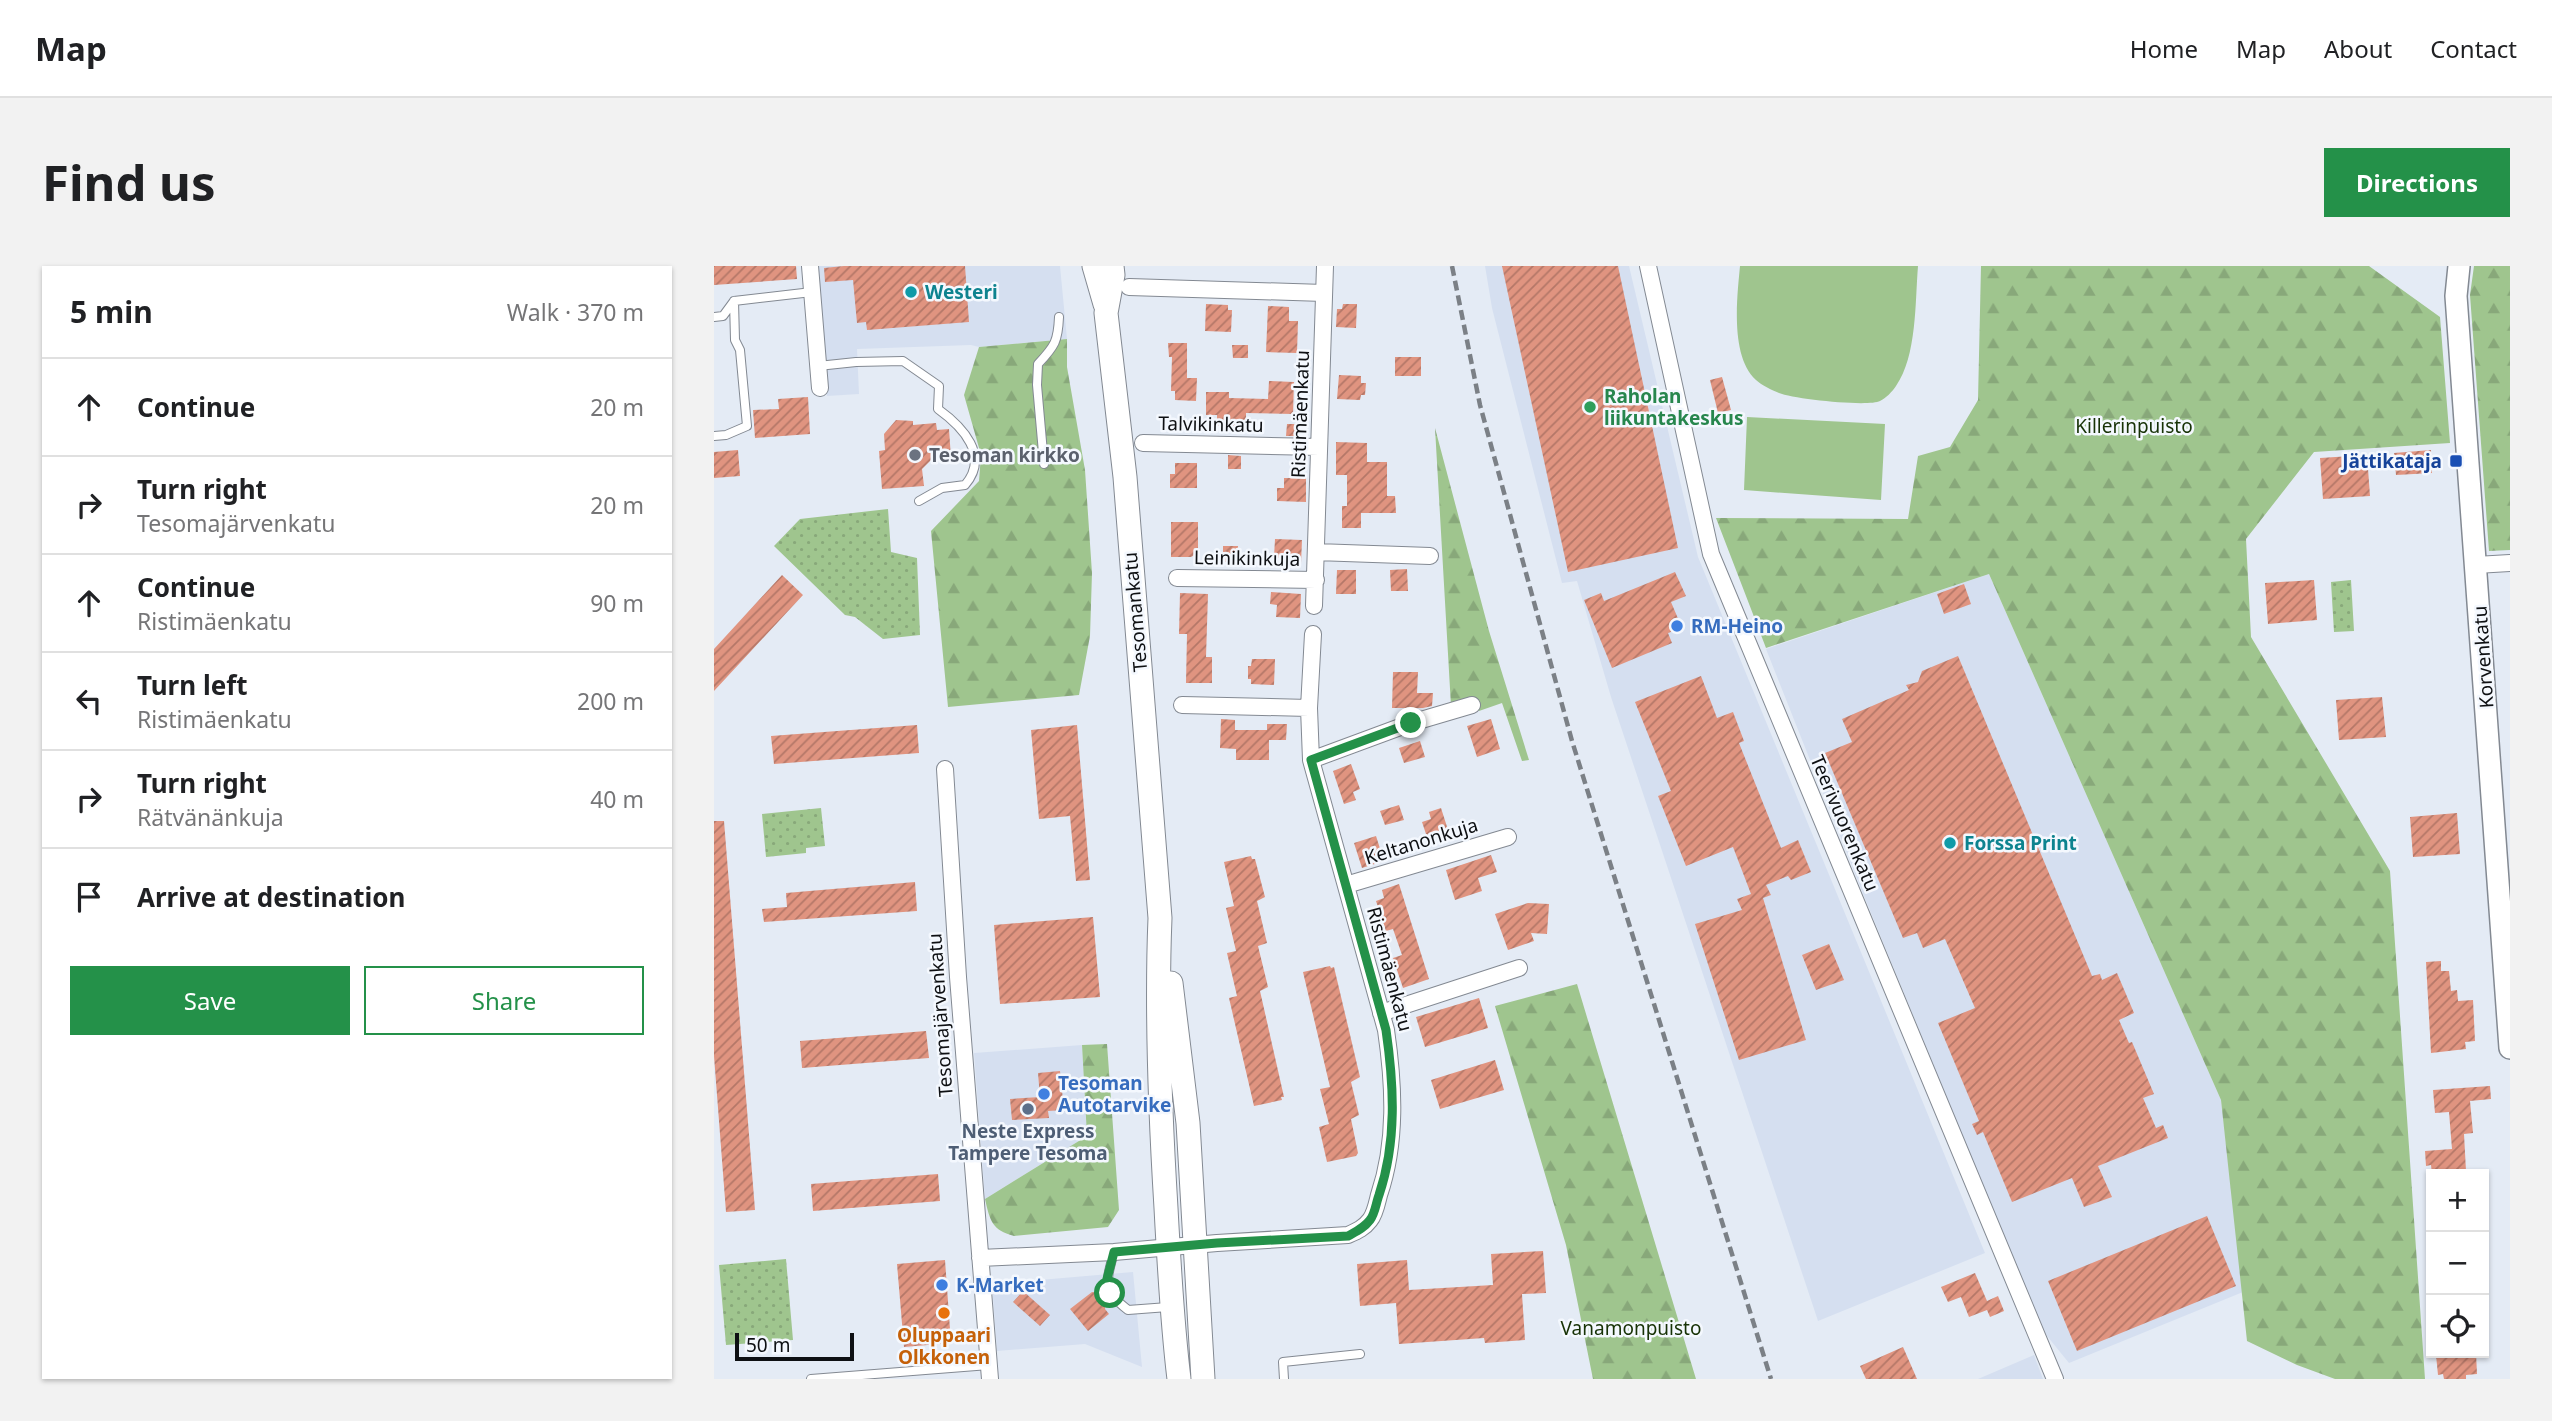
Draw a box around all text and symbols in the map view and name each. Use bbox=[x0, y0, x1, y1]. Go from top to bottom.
text: Map bbox=[35, 26, 107, 71]
text: Home bbox=[2130, 32, 2198, 65]
text: Map bbox=[2236, 32, 2286, 65]
text: About bbox=[2324, 32, 2392, 65]
text: Contact bbox=[2430, 32, 2517, 65]
button: Directions bbox=[2324, 148, 2510, 217]
text: Find us bbox=[42, 149, 216, 215]
place label: Westeri bbox=[925, 279, 998, 305]
marker: Westeri bbox=[903, 284, 919, 300]
text: 5 min bbox=[70, 291, 153, 332]
text: Walk · 370 m bbox=[507, 296, 644, 328]
street label: Ristimäenkatu bbox=[1285, 350, 1315, 478]
place label: Raholan liikuntakeskus bbox=[1604, 383, 1743, 431]
icon: ahead bbox=[70, 388, 108, 426]
text: Continue bbox=[137, 389, 255, 425]
text: 20 m bbox=[590, 391, 644, 423]
marker: Raholan liikuntakeskus bbox=[1582, 399, 1598, 415]
street label: Talvikinkatu bbox=[1158, 410, 1264, 438]
park label: Killerinpuisto bbox=[2075, 413, 2193, 439]
place label: Tesoman kirkko bbox=[929, 442, 1080, 468]
marker: Tesoman kirkko bbox=[907, 447, 923, 463]
place label: Jättikataja bbox=[2340, 448, 2442, 474]
marker: Jättikataja bbox=[2448, 453, 2464, 469]
text: Turn right bbox=[137, 471, 267, 507]
icon: right bbox=[70, 486, 108, 524]
text: 20 m bbox=[590, 489, 644, 521]
text: Tesomajärvenkatu bbox=[137, 507, 335, 539]
street label: Leinikinkuja bbox=[1194, 544, 1300, 572]
street label: Tesomankatu bbox=[1117, 551, 1153, 673]
text: Continue bbox=[137, 569, 255, 605]
icon: ahead bbox=[70, 584, 108, 622]
text: 90 m bbox=[590, 587, 644, 619]
text: Ristimäenkatu bbox=[137, 605, 292, 637]
street label: Korvenkatu bbox=[2466, 605, 2500, 709]
place label: RM-Heino bbox=[1691, 613, 1783, 639]
marker: RM-Heino bbox=[1669, 618, 1685, 634]
text: Turn left bbox=[137, 667, 248, 703]
icon: left bbox=[70, 682, 108, 720]
text: 200 m bbox=[577, 685, 644, 717]
text: Ristimäenkatu bbox=[137, 703, 292, 735]
route end bbox=[1395, 707, 1426, 738]
street label: Teerivuorenkatu bbox=[1805, 751, 1885, 895]
text: Turn right bbox=[137, 765, 267, 801]
icon: right bbox=[70, 780, 108, 818]
text: 40 m bbox=[590, 783, 644, 815]
text: Rätvänänkuja bbox=[137, 801, 284, 833]
street label: Keltanonkuja bbox=[1361, 811, 1481, 871]
place label: Forssa Print bbox=[1964, 830, 2077, 856]
marker: Forssa Print bbox=[1942, 835, 1958, 851]
icon: arrive bbox=[70, 878, 108, 916]
text: Arrive at destination bbox=[137, 879, 406, 915]
street label: Ristimäenkatu bbox=[1361, 904, 1419, 1034]
street label: Tesomajärvenkatu bbox=[921, 932, 959, 1098]
button: Save bbox=[70, 966, 350, 1035]
button: Share bbox=[364, 966, 644, 1035]
place label: Tesoman Autotarvike bbox=[1058, 1070, 1171, 1118]
marker: Tesoman Autotarvike bbox=[1036, 1086, 1052, 1102]
marker: Neste Express Tampere Tesoma bbox=[1020, 1101, 1036, 1117]
place label: Neste Express Tampere Tesoma bbox=[948, 1118, 1108, 1166]
map controls bbox=[2426, 1169, 2489, 1358]
button: + bbox=[2426, 1169, 2489, 1232]
button: − bbox=[2426, 1232, 2489, 1295]
place label: K-Market bbox=[956, 1272, 1044, 1298]
marker: K-Market bbox=[934, 1277, 950, 1293]
route start bbox=[1094, 1277, 1125, 1308]
button: locate bbox=[2426, 1295, 2489, 1358]
marker: Oluppaari Olkkonen bbox=[936, 1305, 952, 1321]
park label: Vanamonpuisto bbox=[1561, 1315, 1701, 1341]
place label: Oluppaari Olkkonen bbox=[897, 1322, 991, 1370]
scale bar bbox=[735, 1330, 854, 1362]
text: 50 m bbox=[746, 1332, 790, 1358]

